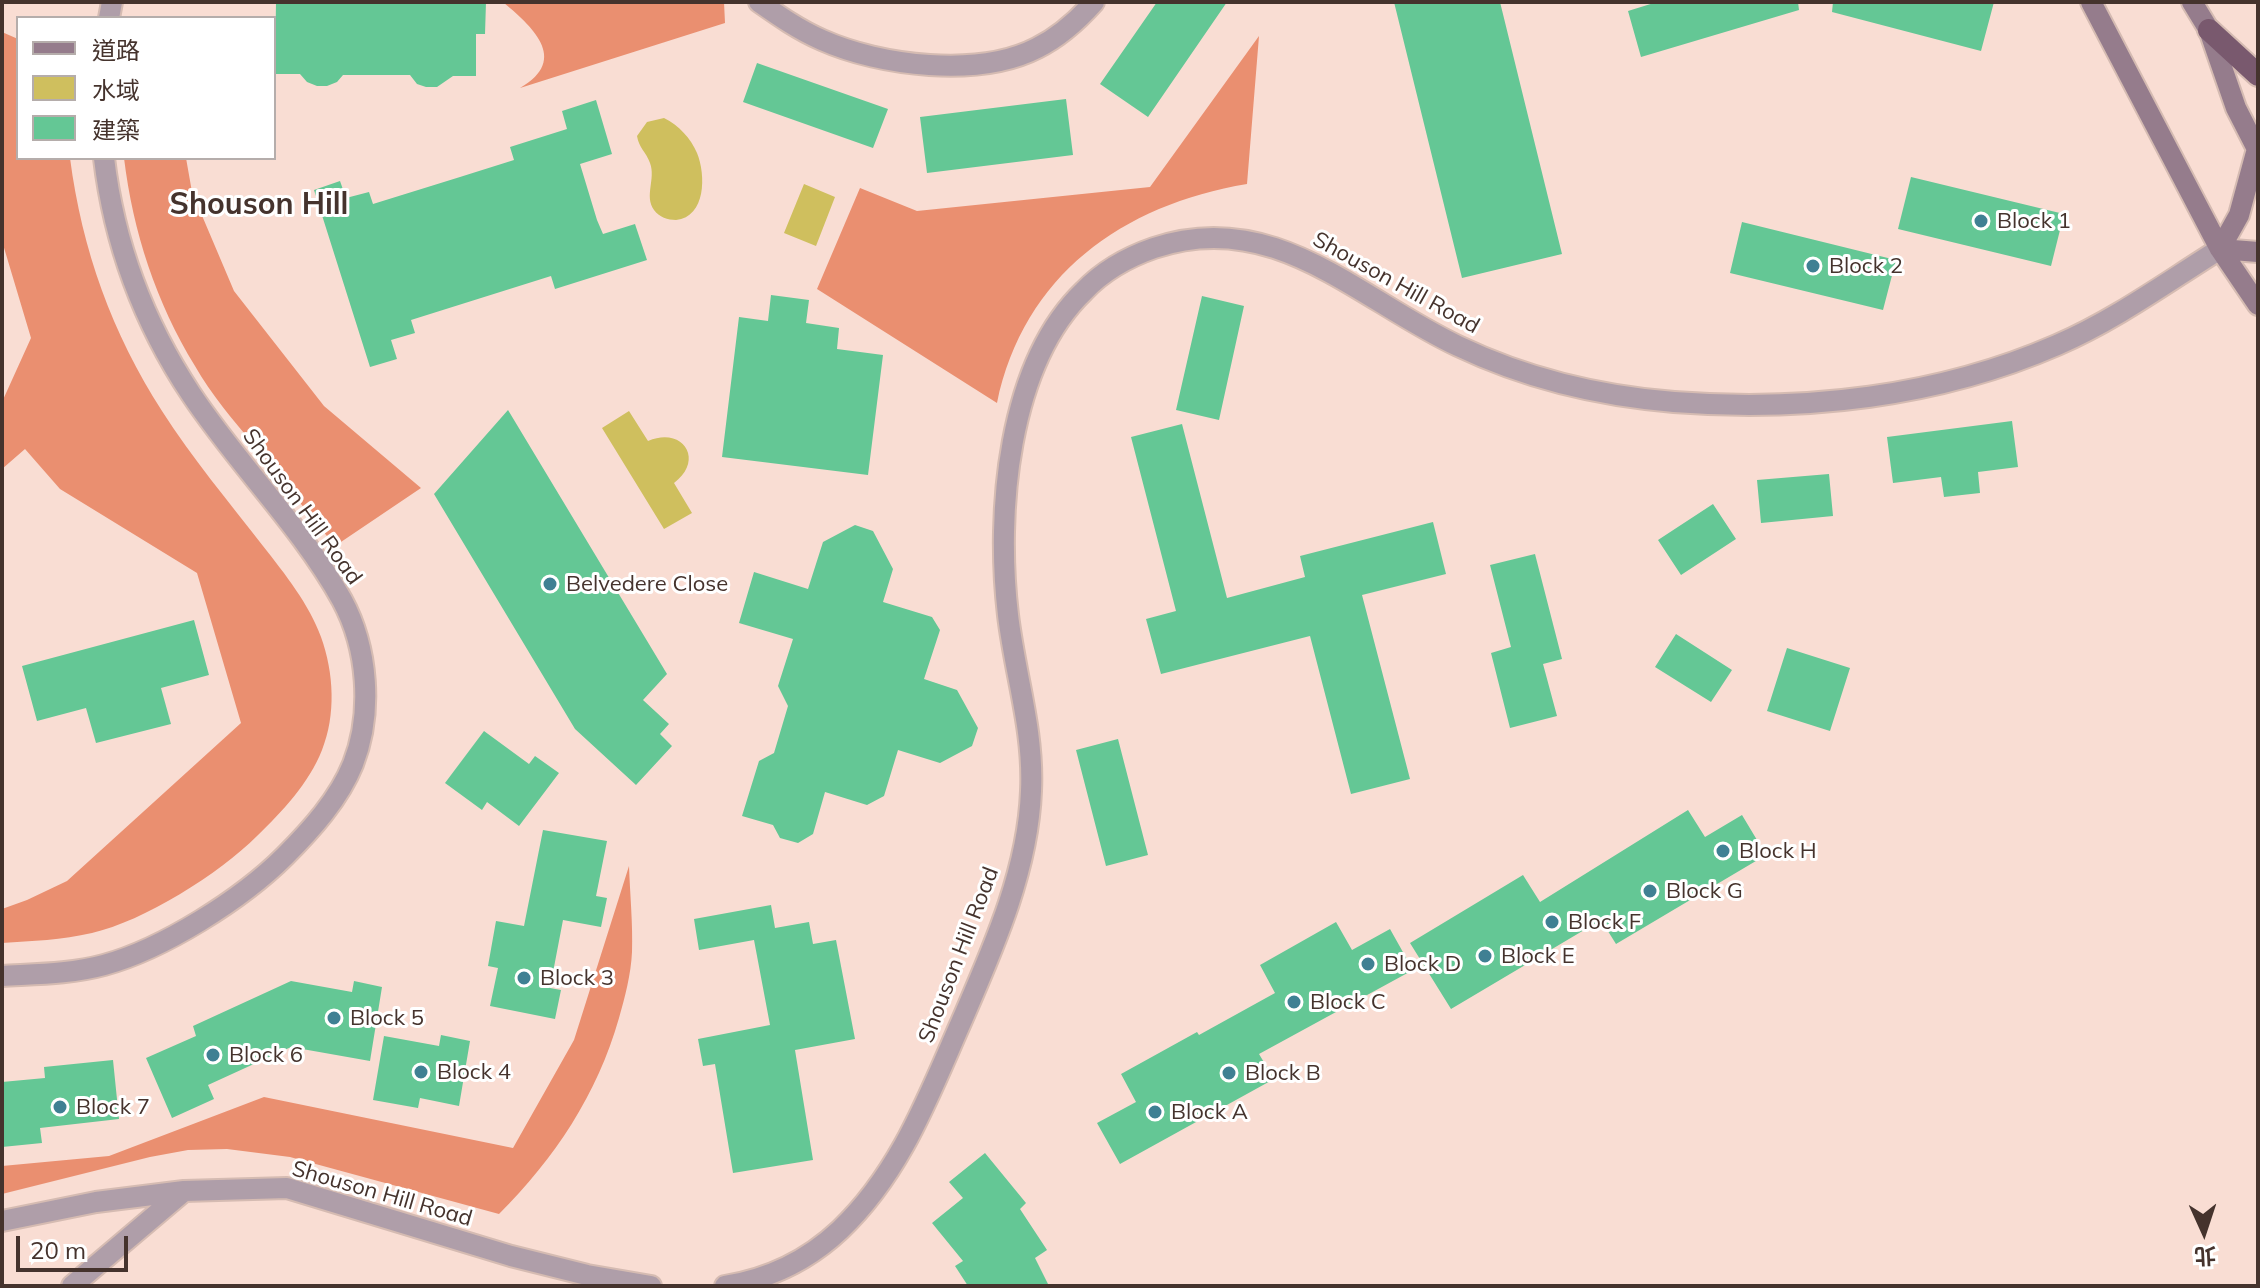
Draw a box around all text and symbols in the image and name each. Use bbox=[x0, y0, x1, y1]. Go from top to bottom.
legend bbox=[16, 16, 276, 160]
text: 道路 bbox=[92, 35, 140, 65]
text: 水域 bbox=[92, 75, 140, 105]
text: 建築 bbox=[92, 115, 140, 145]
district label: Shouson Hill bbox=[170, 187, 348, 223]
place label: Block 1 bbox=[1997, 208, 2071, 234]
marker: Block 1 bbox=[1972, 212, 1990, 230]
street label: Shouson Hill Road bbox=[1308, 226, 1484, 340]
place label: Block 2 bbox=[1829, 253, 1903, 279]
marker: Block 2 bbox=[1804, 257, 1822, 275]
street label: Shouson Hill Road bbox=[237, 424, 367, 590]
place label: Belvedere Close bbox=[566, 571, 728, 597]
marker: Belvedere Close bbox=[541, 575, 559, 593]
place label: Block H bbox=[1739, 838, 1817, 864]
marker: Block H bbox=[1714, 842, 1732, 860]
street label: Shouson Hill Road bbox=[913, 863, 1005, 1047]
place label: Block G bbox=[1666, 878, 1743, 904]
marker: Block G bbox=[1641, 882, 1659, 900]
place label: Block F bbox=[1568, 909, 1641, 935]
marker: Block F bbox=[1543, 913, 1561, 931]
place label: Block E bbox=[1501, 943, 1575, 969]
marker: Block E bbox=[1476, 947, 1494, 965]
place label: Block D bbox=[1384, 951, 1461, 977]
marker: Block D bbox=[1359, 955, 1377, 973]
place label: Block 3 bbox=[540, 965, 614, 991]
marker: Block 3 bbox=[515, 969, 533, 987]
place label: Block C bbox=[1310, 989, 1386, 1015]
marker: Block C bbox=[1285, 993, 1303, 1011]
place label: Block 5 bbox=[350, 1005, 424, 1031]
marker: Block 5 bbox=[325, 1009, 343, 1027]
place label: Block 6 bbox=[229, 1042, 303, 1068]
marker: Block 6 bbox=[204, 1046, 222, 1064]
place label: Block 4 bbox=[437, 1059, 511, 1085]
place label: Block B bbox=[1245, 1060, 1321, 1086]
marker: Block 4 bbox=[412, 1063, 430, 1081]
marker: Block B bbox=[1220, 1064, 1238, 1082]
place label: Block 7 bbox=[76, 1094, 150, 1120]
marker: Block 7 bbox=[51, 1098, 69, 1116]
place label: Block A bbox=[1171, 1099, 1248, 1125]
marker: Block A bbox=[1146, 1103, 1164, 1121]
street label: Shouson Hill Road bbox=[289, 1156, 475, 1232]
north arrow bbox=[2164, 1192, 2244, 1272]
scale bar bbox=[20, 1220, 132, 1270]
text: 20 m bbox=[30, 1235, 86, 1265]
text: 北 bbox=[2194, 1241, 2217, 1271]

